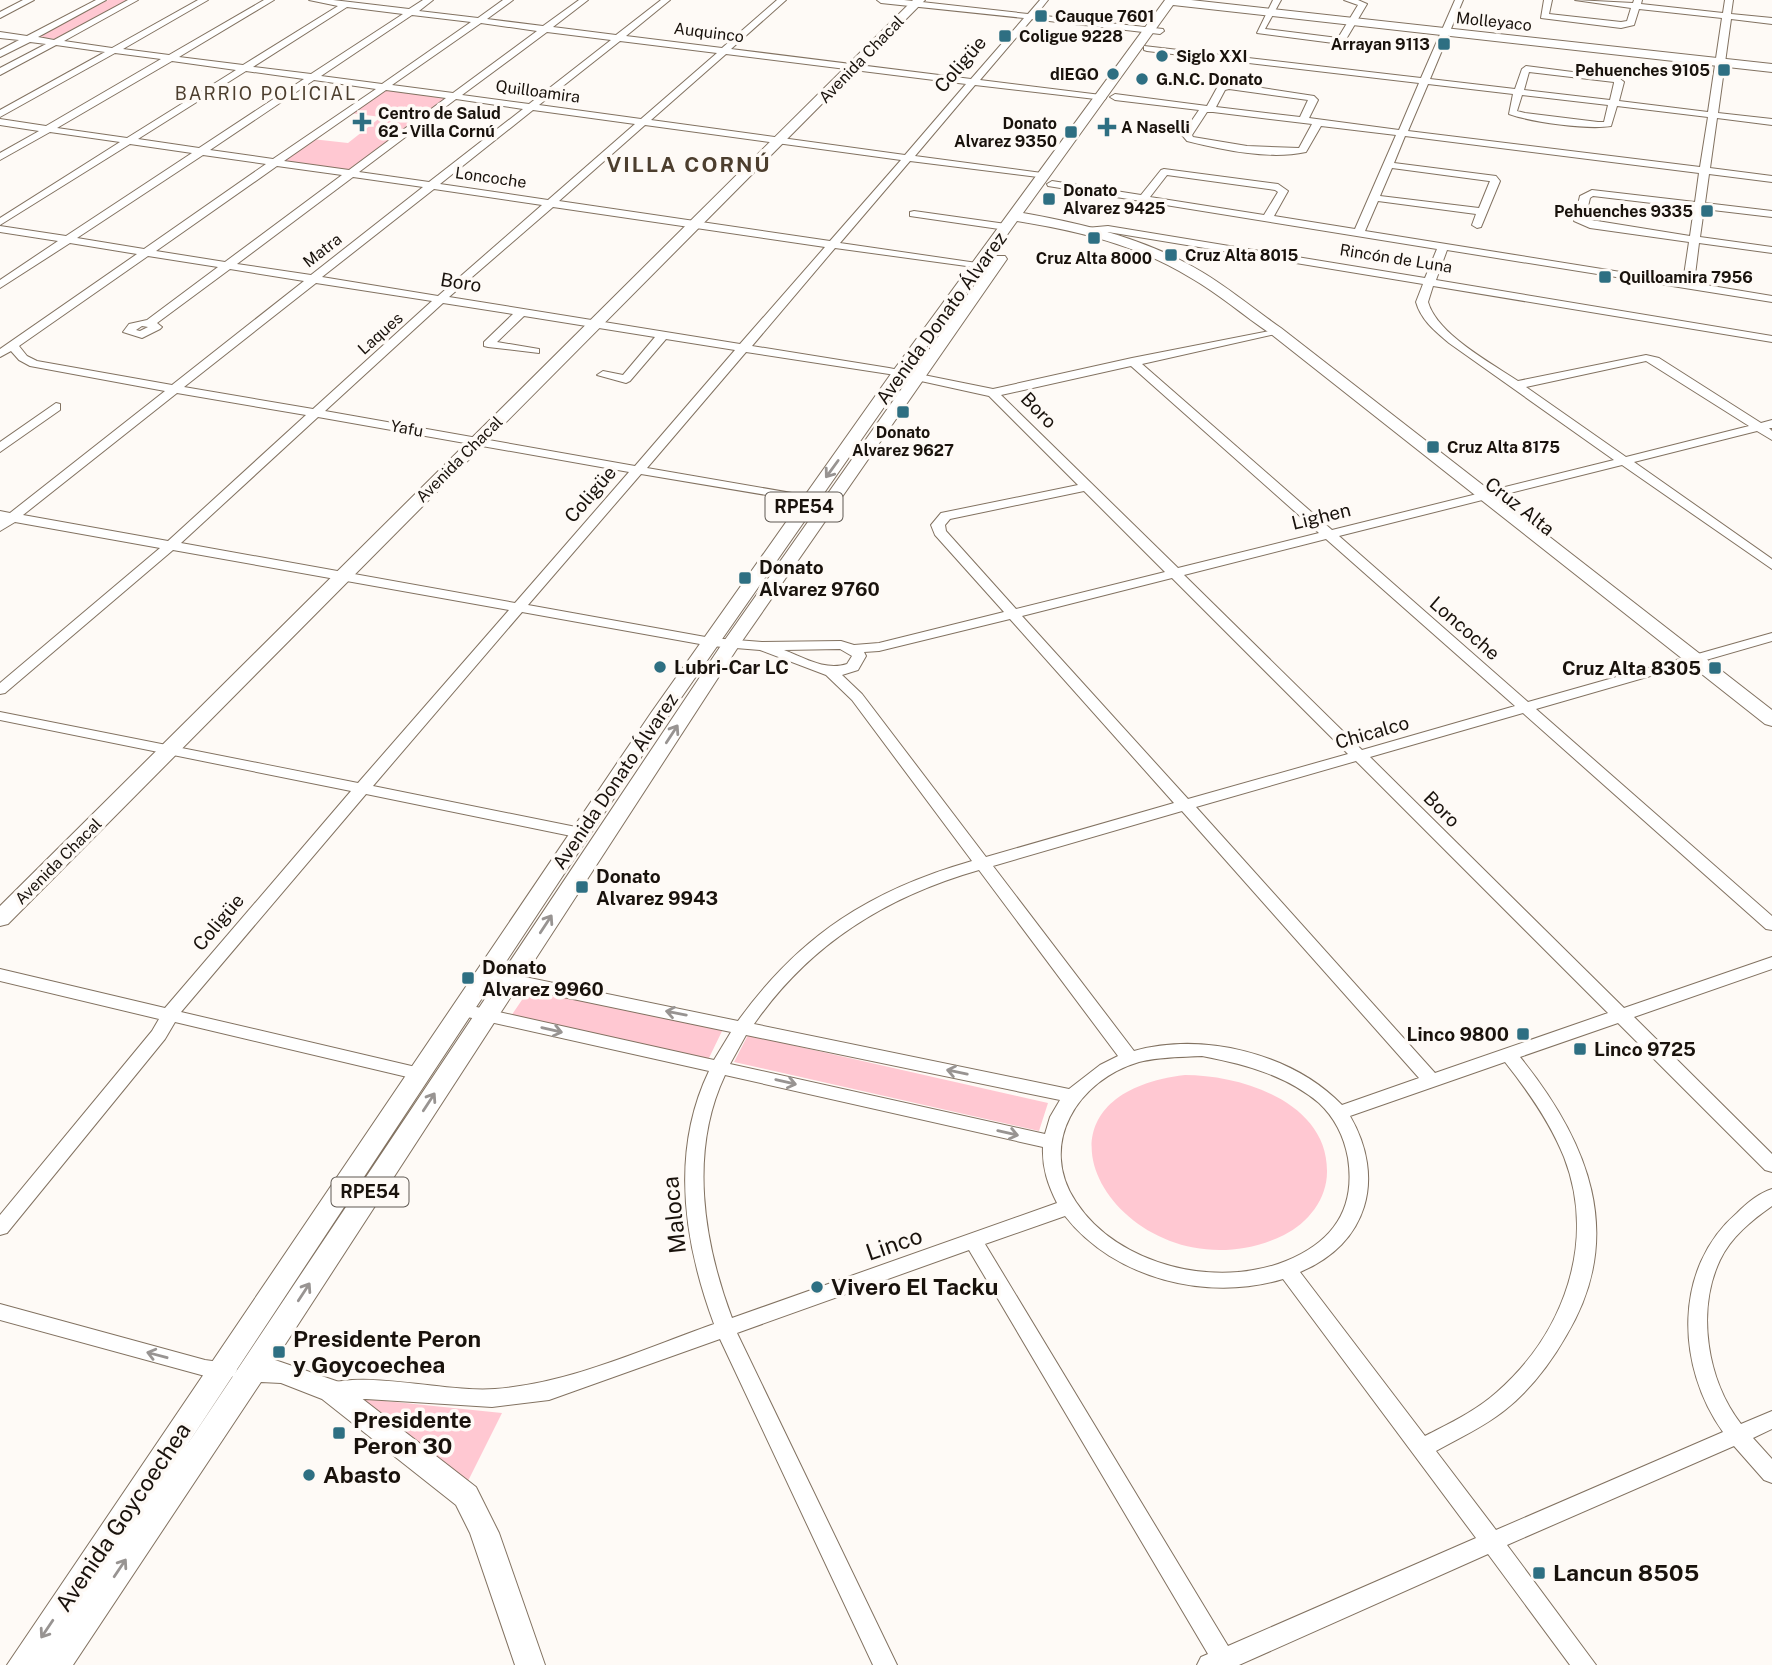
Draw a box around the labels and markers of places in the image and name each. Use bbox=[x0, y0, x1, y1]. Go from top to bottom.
place label: Cauque 7601 bbox=[1055, 7, 1154, 26]
marker: Cauque 7601 bbox=[1033, 8, 1049, 24]
place label: Coligue 9228 bbox=[1019, 27, 1123, 46]
marker: Coligue 9228 bbox=[997, 28, 1013, 44]
place label: Arrayan 9113 bbox=[1331, 35, 1430, 54]
marker: Arrayan 9113 bbox=[1436, 36, 1452, 52]
place label: Siglo XXI bbox=[1176, 47, 1247, 66]
marker: Siglo XXI bbox=[1154, 48, 1170, 64]
place label: Pehuenches 9105 bbox=[1575, 61, 1710, 80]
marker: Pehuenches 9105 bbox=[1716, 62, 1732, 78]
place label: dIEGO bbox=[1050, 65, 1099, 84]
marker: dIEGO bbox=[1105, 66, 1121, 82]
place label: G.N.C. Donato bbox=[1156, 70, 1263, 89]
marker: G.N.C. Donato bbox=[1134, 71, 1150, 87]
place label: Centro de Salud 62 - Villa Cornú bbox=[378, 104, 501, 141]
marker: Centro de Salud 62 - Villa Cornú bbox=[352, 112, 372, 132]
place label: Donato Alvarez 9350 bbox=[954, 114, 1057, 151]
place label: A Naselli bbox=[1121, 118, 1190, 137]
marker: A Naselli bbox=[1099, 119, 1115, 135]
marker: Donato Alvarez 9350 bbox=[1063, 124, 1079, 140]
place label: Donato Alvarez 9425 bbox=[1063, 181, 1166, 218]
marker: Donato Alvarez 9425 bbox=[1041, 191, 1057, 207]
place label: Pehuenches 9335 bbox=[1554, 202, 1693, 221]
marker: Pehuenches 9335 bbox=[1699, 203, 1715, 219]
marker: Cruz Alta 8000 bbox=[1086, 230, 1102, 246]
place label: Cruz Alta 8015 bbox=[1185, 246, 1299, 265]
marker: Cruz Alta 8015 bbox=[1163, 247, 1179, 263]
place label: Cruz Alta 8000 bbox=[1036, 249, 1152, 268]
place label: Quilloamira 7956 bbox=[1619, 268, 1753, 287]
marker: Quilloamira 7956 bbox=[1597, 269, 1613, 285]
marker: Donato Alvarez 9627 bbox=[895, 404, 911, 420]
place label: Donato Alvarez 9627 bbox=[852, 423, 954, 460]
place label: Cruz Alta 8175 bbox=[1447, 438, 1560, 457]
marker: Cruz Alta 8175 bbox=[1425, 439, 1441, 455]
place label: Donato Alvarez 9760 bbox=[759, 556, 880, 600]
marker: Donato Alvarez 9760 bbox=[737, 570, 753, 586]
place label: Lubri-Car LC bbox=[674, 656, 789, 678]
place label: Cruz Alta 8305 bbox=[1562, 657, 1701, 679]
marker: Lubri-Car LC bbox=[652, 659, 668, 675]
marker: Cruz Alta 8305 bbox=[1707, 660, 1723, 676]
place label: Donato Alvarez 9943 bbox=[596, 865, 718, 909]
marker: Donato Alvarez 9943 bbox=[574, 879, 590, 895]
place label: Donato Alvarez 9960 bbox=[482, 956, 604, 1000]
marker: Donato Alvarez 9960 bbox=[460, 970, 476, 986]
place label: Linco 9800 bbox=[1407, 1023, 1509, 1045]
marker: Linco 9800 bbox=[1515, 1026, 1531, 1042]
place label: Linco 9725 bbox=[1594, 1038, 1696, 1060]
marker: Linco 9725 bbox=[1572, 1041, 1588, 1057]
place label: Vivero El Tacku bbox=[831, 1273, 998, 1300]
marker: Vivero El Tacku bbox=[809, 1279, 825, 1295]
place label: Presidente Peron y Goycoechea bbox=[293, 1325, 481, 1378]
marker: Presidente Peron y Goycoechea bbox=[271, 1344, 287, 1360]
place label: Presidente Peron 30 bbox=[353, 1406, 472, 1459]
marker: Presidente Peron 30 bbox=[331, 1425, 347, 1441]
place label: Abasto bbox=[323, 1461, 401, 1488]
marker: Abasto bbox=[301, 1467, 317, 1483]
place label: Lancun 8505 bbox=[1553, 1559, 1699, 1586]
marker: Lancun 8505 bbox=[1531, 1565, 1547, 1581]

